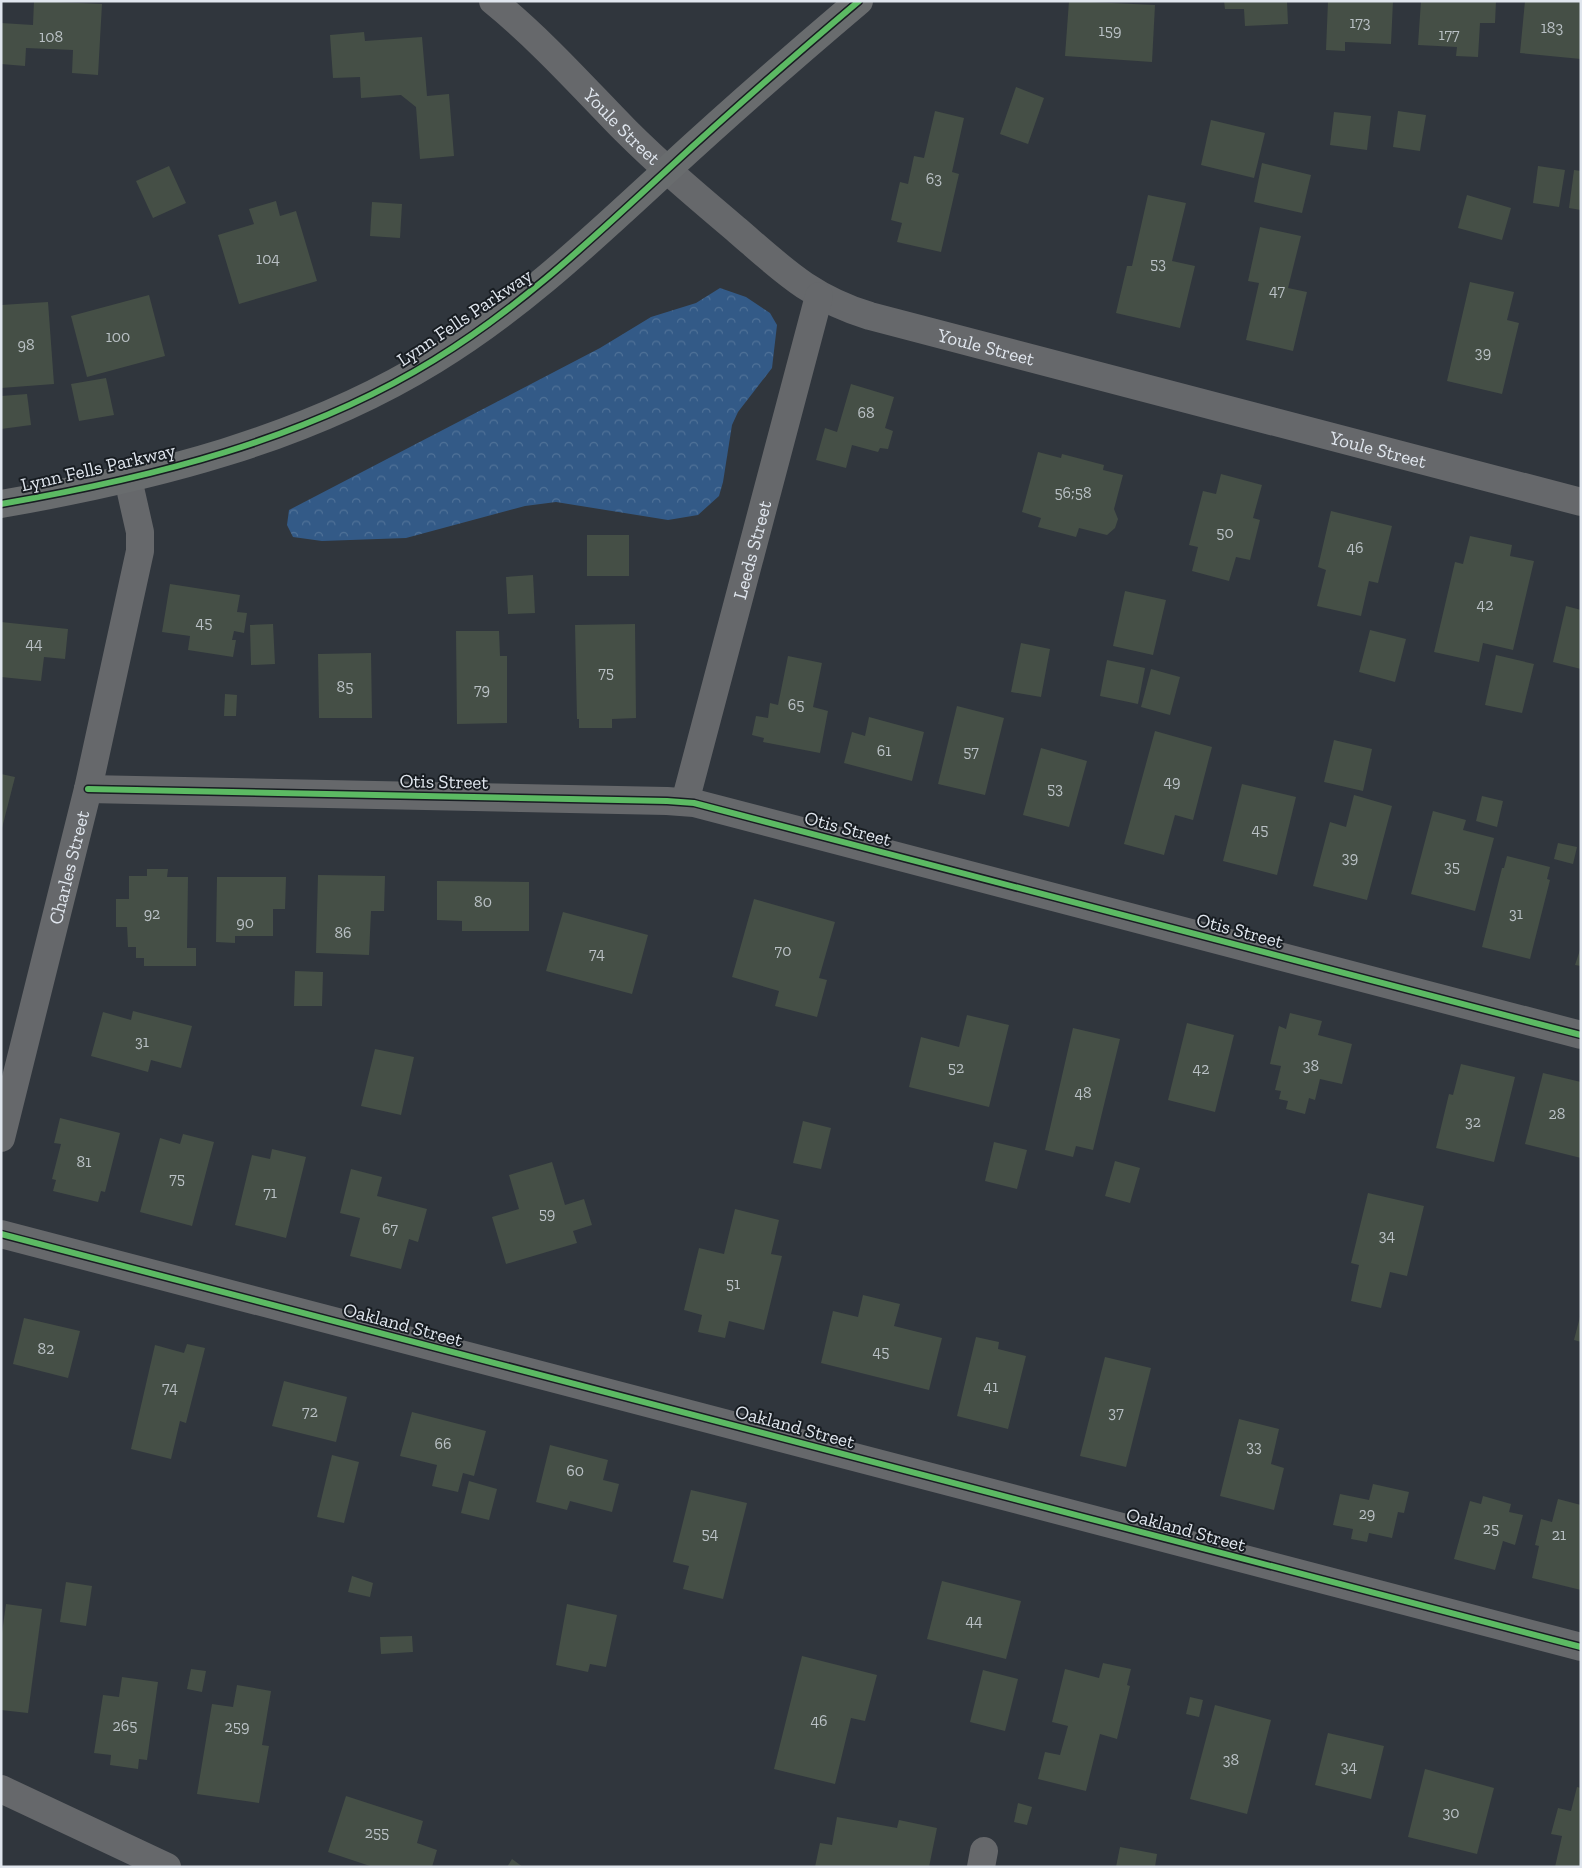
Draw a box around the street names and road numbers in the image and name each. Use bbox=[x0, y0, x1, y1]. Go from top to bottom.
street label: Youle Street bbox=[578, 83, 665, 170]
street label: Lynn Fells Parkway bbox=[392, 264, 536, 371]
street label: Youle Street bbox=[934, 323, 1037, 371]
street label: Youle Street bbox=[1326, 425, 1429, 473]
street label: Lynn Fells Parkway bbox=[19, 438, 178, 496]
street label: Leeds Street bbox=[728, 498, 776, 602]
street label: Otis Street bbox=[399, 769, 489, 794]
street label: Otis Street bbox=[802, 806, 894, 851]
street label: Charles Street bbox=[44, 808, 94, 927]
street label: Otis Street bbox=[1194, 908, 1286, 953]
street label: Oakland Street bbox=[341, 1297, 465, 1351]
street label: Oakland Street bbox=[733, 1399, 857, 1453]
street label: Oakland Street bbox=[1124, 1502, 1248, 1556]

